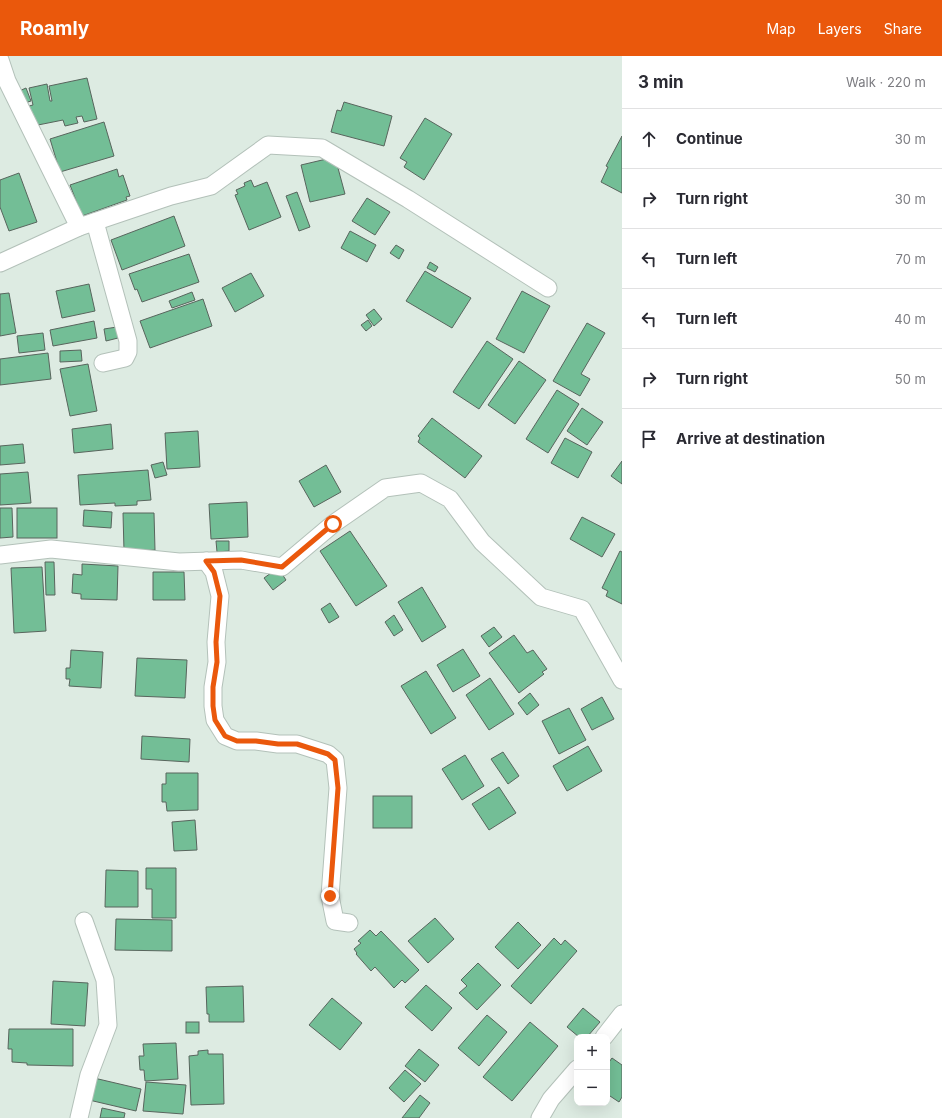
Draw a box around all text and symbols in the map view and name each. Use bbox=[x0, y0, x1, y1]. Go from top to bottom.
text: Roamly bbox=[20, 17, 89, 40]
text: Map bbox=[767, 20, 796, 37]
text: Layers bbox=[818, 20, 862, 37]
text: Share bbox=[884, 20, 922, 37]
text: 3 min bbox=[638, 72, 684, 92]
text: Walk · 220 m bbox=[846, 74, 926, 90]
icon: ahead bbox=[638, 128, 660, 150]
text: Continue bbox=[676, 129, 743, 148]
text: 30 m bbox=[895, 131, 926, 147]
icon: right bbox=[638, 188, 660, 210]
text: Turn right bbox=[676, 189, 748, 208]
text: 30 m bbox=[895, 191, 926, 207]
icon: left bbox=[638, 248, 660, 270]
text: Turn left bbox=[676, 249, 737, 268]
text: 70 m bbox=[896, 251, 926, 267]
icon: left bbox=[638, 308, 660, 330]
text: Turn left bbox=[676, 309, 737, 328]
text: 40 m bbox=[894, 311, 926, 327]
icon: right bbox=[638, 368, 660, 390]
text: Turn right bbox=[676, 369, 748, 388]
text: 50 m bbox=[895, 371, 926, 387]
icon: arrive bbox=[638, 428, 660, 450]
text: Arrive at destination bbox=[676, 429, 825, 448]
route start bbox=[324, 515, 342, 533]
route end bbox=[321, 887, 339, 905]
map controls bbox=[574, 1034, 610, 1106]
button: + bbox=[574, 1034, 610, 1070]
button: − bbox=[574, 1070, 610, 1106]

